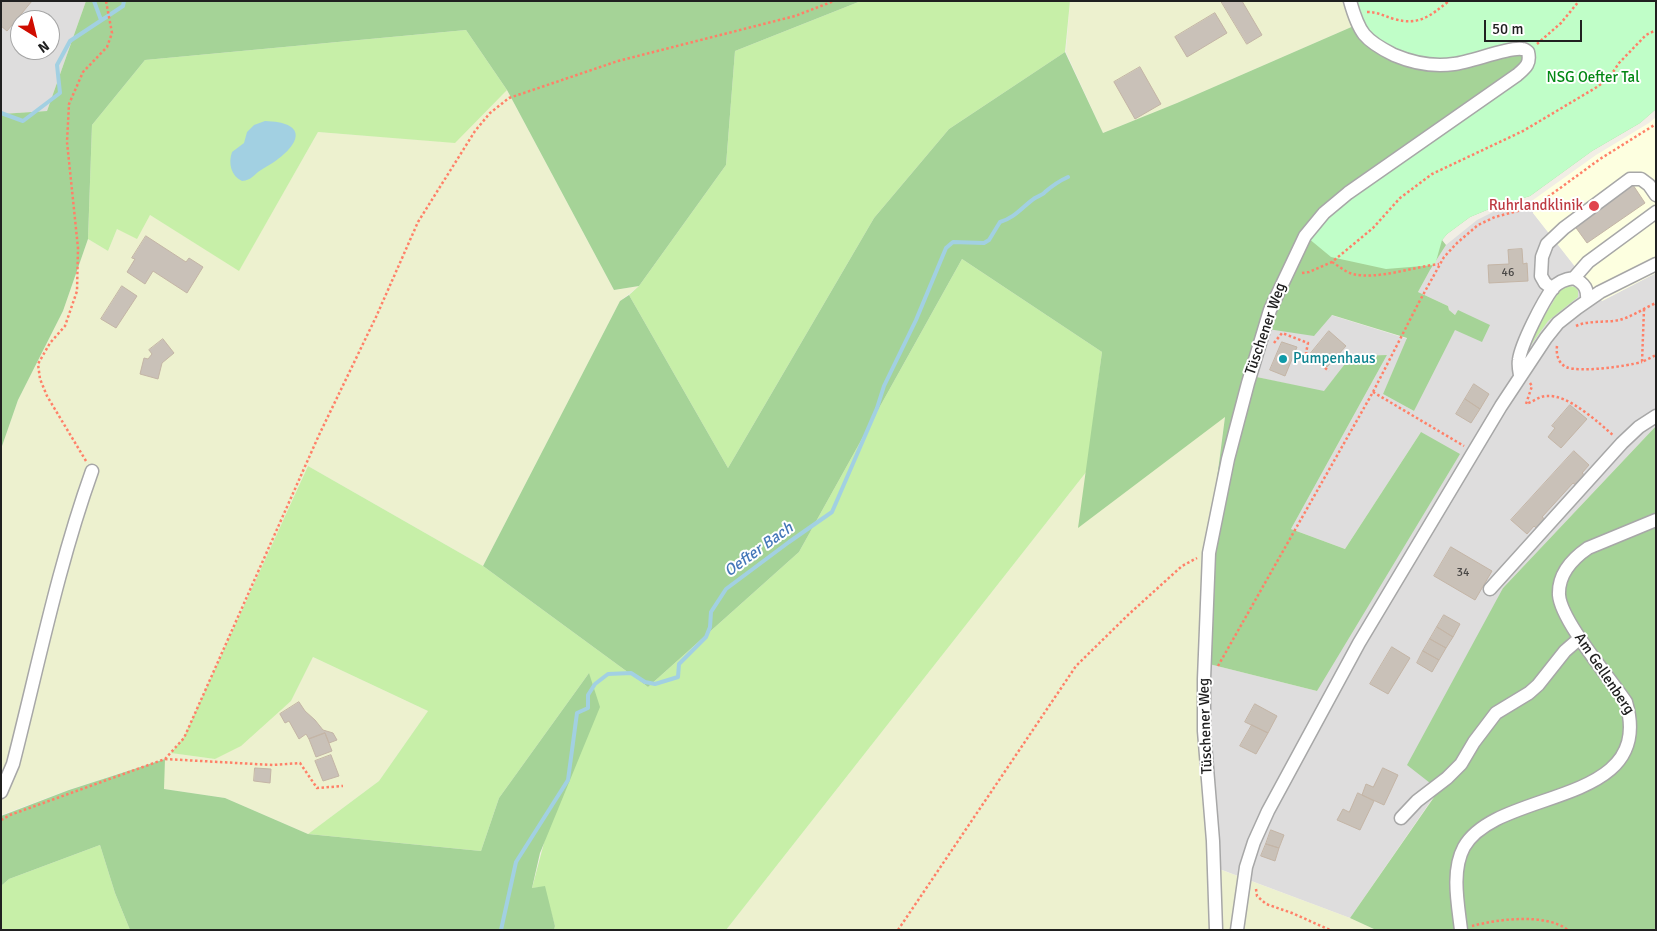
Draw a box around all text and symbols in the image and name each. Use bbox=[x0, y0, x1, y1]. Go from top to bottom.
north arrow bbox=[10, 10, 60, 60]
scale bar bbox=[1487, 10, 1584, 42]
text: 50 m bbox=[1492, 20, 1523, 38]
text: N bbox=[35, 37, 52, 56]
park label: NSG Oefter Tal bbox=[1546, 69, 1640, 87]
place label: Ruhrlandklinik bbox=[1489, 197, 1583, 215]
marker: Ruhrlandklinik bbox=[1587, 199, 1601, 213]
house number: 46 bbox=[1502, 266, 1514, 280]
street label: Tüschener Weg bbox=[1242, 281, 1290, 377]
place label: Pumpenhaus bbox=[1293, 350, 1376, 368]
marker: Pumpenhaus bbox=[1277, 353, 1289, 365]
water label: Oefter Bach bbox=[721, 519, 797, 581]
house number: 34 bbox=[1457, 566, 1469, 580]
street label: Am Gellenberg bbox=[1570, 630, 1638, 718]
street label: Tüschener Weg bbox=[1195, 678, 1217, 774]

